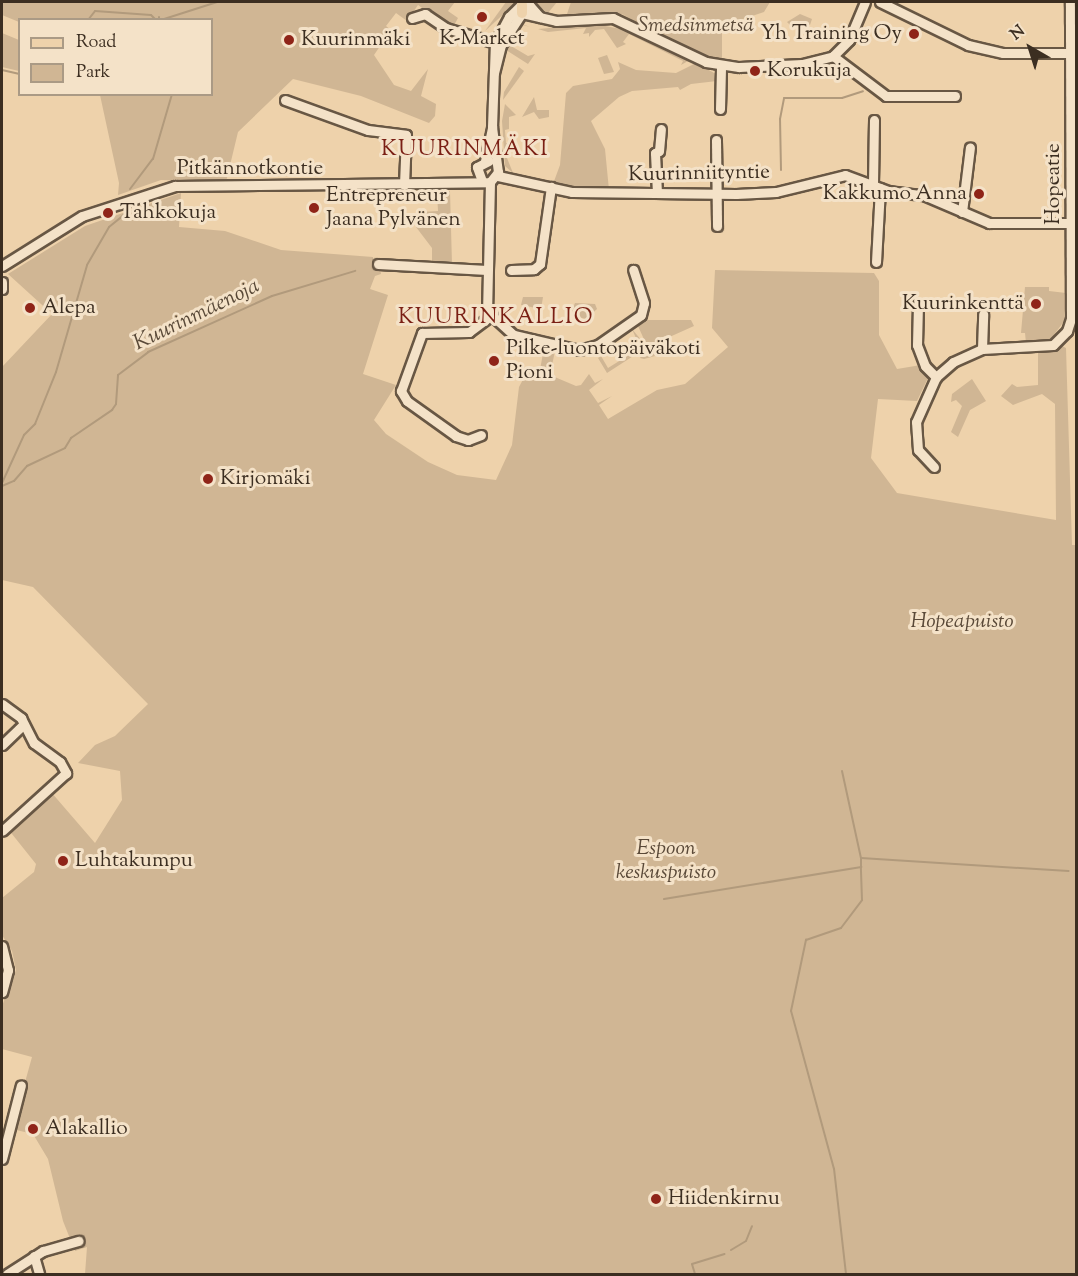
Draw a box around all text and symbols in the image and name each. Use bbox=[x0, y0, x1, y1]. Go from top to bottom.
marker: K-Market bbox=[475, 10, 489, 24]
park label: Smedsinmetsä bbox=[638, 13, 754, 39]
legend bbox=[18, 18, 213, 96]
north arrow bbox=[1000, 18, 1060, 78]
place label: Yh Training Oy bbox=[760, 21, 902, 47]
text: N bbox=[1006, 21, 1031, 47]
place label: K-Market bbox=[439, 26, 525, 52]
place label: Kuurinmäki bbox=[301, 27, 410, 53]
marker: Yh Training Oy bbox=[907, 27, 921, 41]
text: Road bbox=[76, 30, 116, 56]
marker: Kuurinmäki bbox=[282, 33, 296, 47]
place label: Korukuja bbox=[767, 58, 851, 84]
text: Park bbox=[76, 60, 110, 86]
marker: Korukuja bbox=[748, 64, 762, 78]
district label: KUURINMÄKI bbox=[381, 138, 549, 164]
street label: Hopeatie bbox=[1041, 143, 1067, 225]
street label: Pitkännotkontie bbox=[177, 156, 323, 182]
street label: Kuurinniityntie bbox=[628, 160, 770, 188]
place label: Kakkumo Anna bbox=[823, 181, 967, 207]
place label: Entrepreneur Jaana Pylvänen bbox=[326, 183, 461, 233]
marker: Kakkumo Anna bbox=[972, 187, 986, 201]
place label: Tahkokuja bbox=[120, 200, 216, 226]
marker: Entrepreneur Jaana Pylvänen bbox=[307, 201, 321, 215]
marker: Tahkokuja bbox=[101, 206, 115, 220]
water label: Kuurinmäenoja bbox=[130, 274, 264, 358]
place label: Kuurinkenttä bbox=[902, 291, 1024, 317]
place label: Alepa bbox=[42, 295, 96, 321]
marker: Kuurinkenttä bbox=[1029, 297, 1043, 311]
marker: Alepa bbox=[23, 301, 37, 315]
district label: KUURINKALLIO bbox=[398, 306, 594, 332]
place label: Pilke-luontopäiväkoti Pioni bbox=[506, 336, 701, 386]
marker: Pilke-luontopäiväkoti Pioni bbox=[487, 354, 501, 368]
place label: Kirjomäki bbox=[220, 466, 311, 492]
marker: Kirjomäki bbox=[201, 472, 215, 486]
park label: Hopeapuisto bbox=[910, 609, 1014, 635]
park label: Espoon keskuspuisto bbox=[616, 836, 716, 886]
place label: Luhtakumpu bbox=[75, 848, 193, 874]
marker: Luhtakumpu bbox=[56, 854, 70, 868]
place label: Alakallio bbox=[45, 1116, 128, 1142]
marker: Alakallio bbox=[26, 1122, 40, 1136]
place label: Hiidenkirnu bbox=[668, 1186, 780, 1212]
marker: Hiidenkirnu bbox=[649, 1192, 663, 1206]

